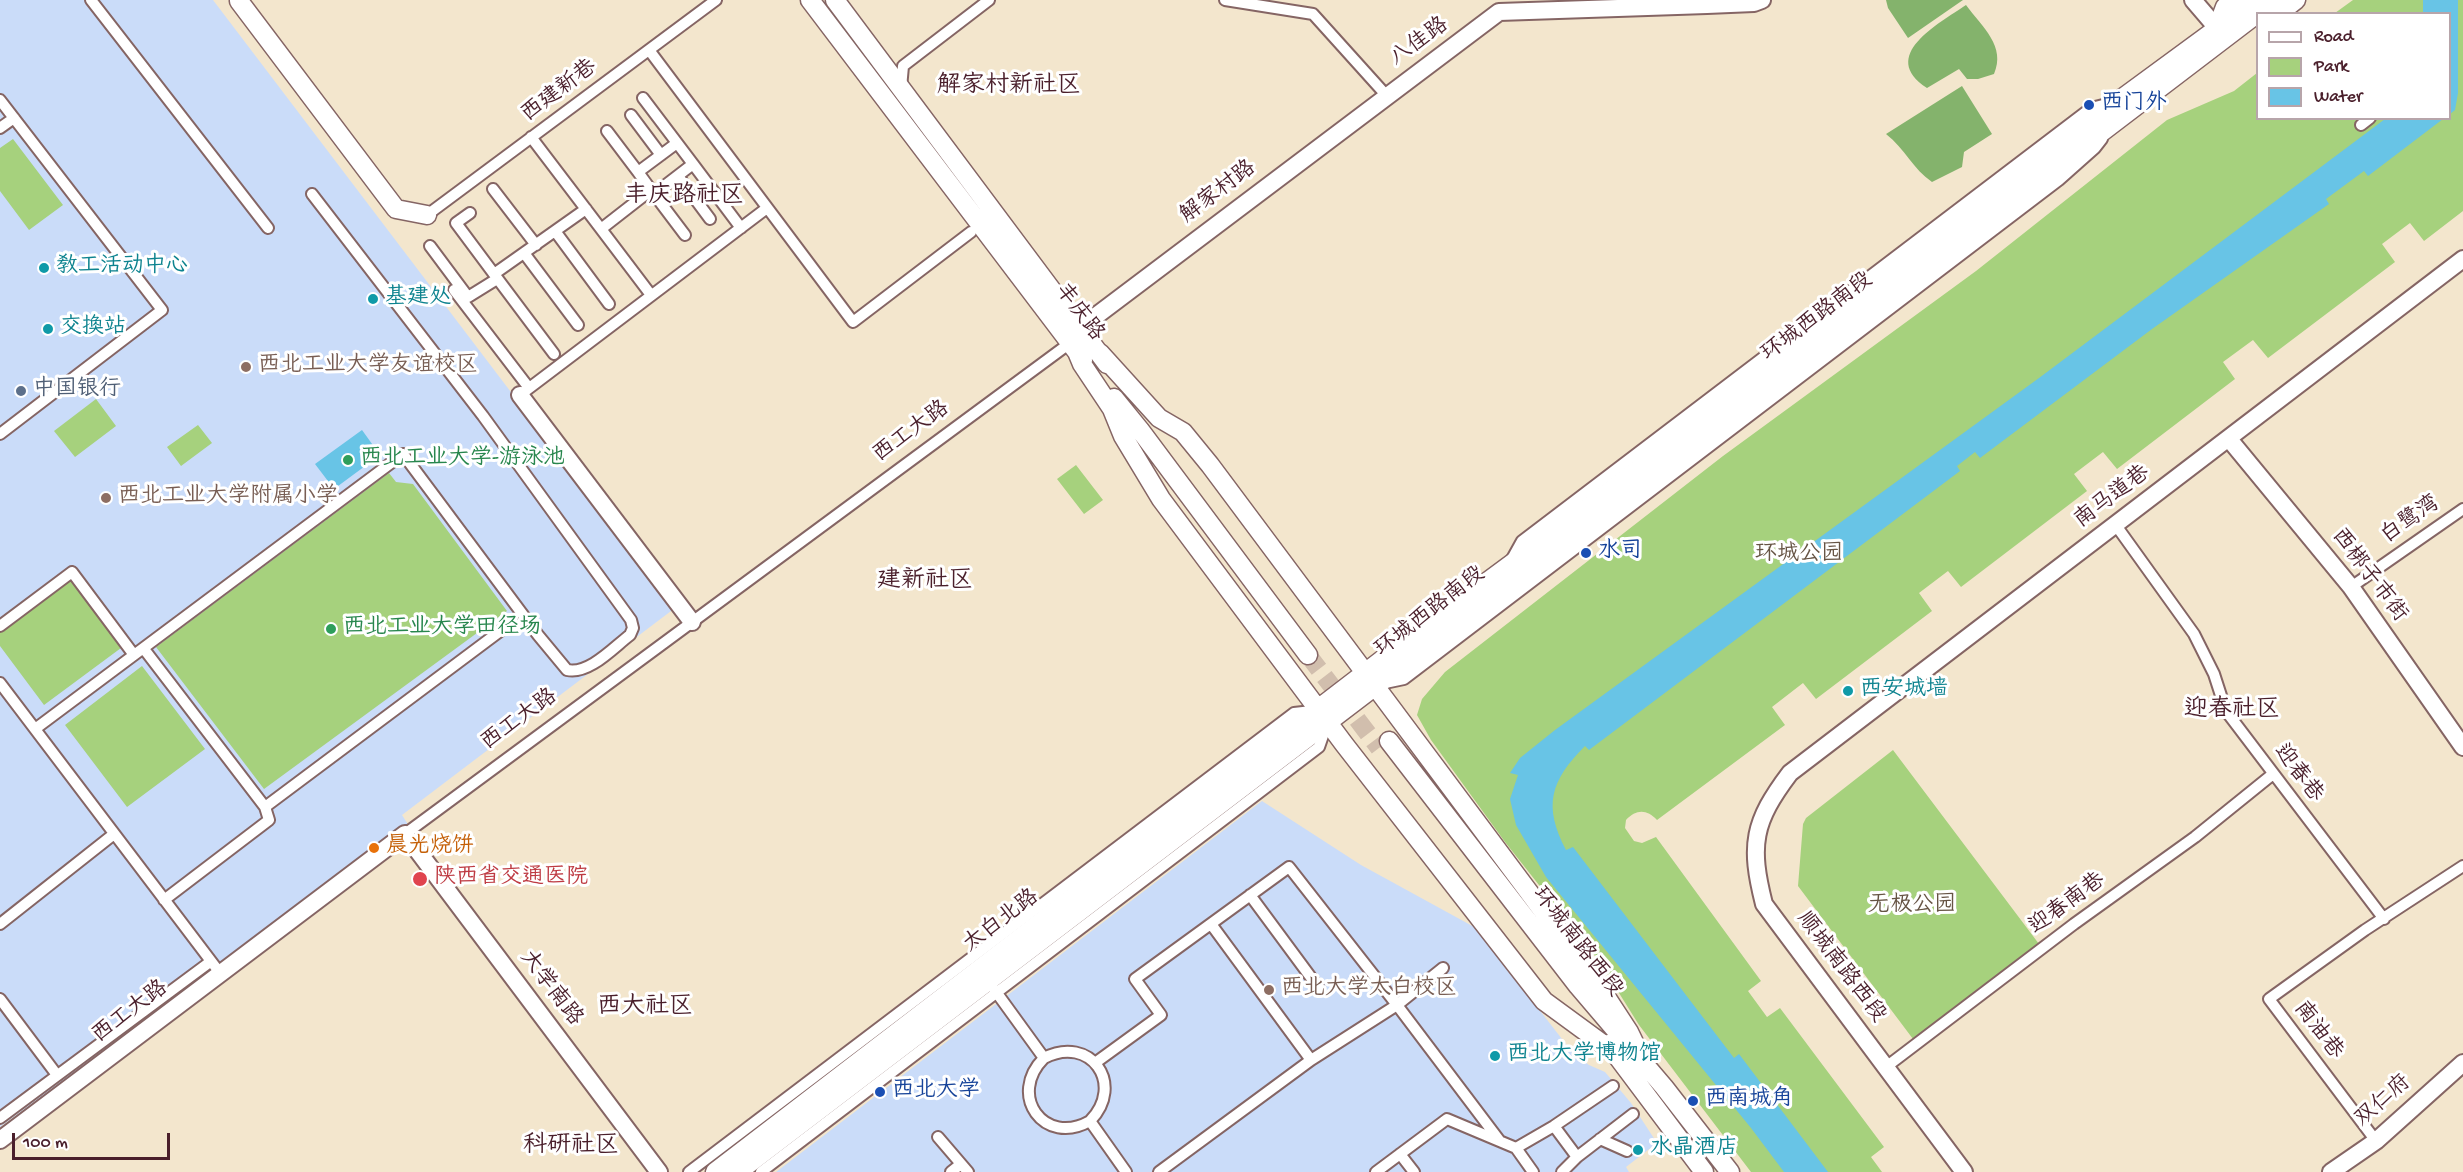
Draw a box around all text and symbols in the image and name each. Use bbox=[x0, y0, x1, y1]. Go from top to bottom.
legend bbox=[2256, 12, 2451, 120]
street label: 八佳路 bbox=[1386, 13, 1454, 73]
text: Road bbox=[2314, 27, 2353, 48]
street label: 西建新巷 bbox=[517, 55, 603, 129]
text: Park bbox=[2314, 57, 2348, 78]
district label: 解家村新社区 bbox=[937, 73, 1081, 101]
text: Water bbox=[2314, 87, 2362, 108]
place label: 西门外 bbox=[2101, 92, 2167, 118]
marker: 西门外 bbox=[2082, 98, 2096, 112]
street label: 解家村路 bbox=[1176, 156, 1262, 230]
district label: 丰庆路社区 bbox=[624, 183, 744, 211]
place label: 教工活动中心 bbox=[56, 255, 188, 281]
marker: 教工活动中心 bbox=[37, 261, 51, 275]
street label: 环城西路南段 bbox=[1757, 268, 1879, 368]
street label: 丰庆路 bbox=[1048, 279, 1108, 347]
place label: 基建处 bbox=[385, 286, 451, 312]
marker: 基建处 bbox=[366, 292, 380, 306]
place label: 交换站 bbox=[60, 316, 126, 342]
marker: 交换站 bbox=[41, 322, 55, 336]
place label: 西北工业大学友谊校区 bbox=[258, 354, 478, 380]
marker: 西北工业大学友谊校区 bbox=[239, 360, 253, 374]
place label: 中国银行 bbox=[33, 378, 121, 404]
marker: 中国银行 bbox=[14, 384, 28, 398]
street label: 西工大路 bbox=[869, 396, 955, 470]
place label: 西北工业大学-游泳池 bbox=[360, 447, 565, 473]
marker: 西北工业大学-游泳池 bbox=[341, 453, 355, 467]
street label: 南马道巷 bbox=[2070, 461, 2156, 535]
place label: 西北工业大学附属小学 bbox=[118, 485, 338, 511]
marker: 西北工业大学附属小学 bbox=[99, 491, 113, 505]
street label: 白鹭湾 bbox=[2376, 491, 2446, 551]
street label: 西梆子市街 bbox=[2324, 524, 2412, 628]
place label: 水司 bbox=[1598, 540, 1642, 566]
park label: 环城公园 bbox=[1755, 543, 1843, 569]
marker: 水司 bbox=[1579, 546, 1593, 560]
street label: 环城西路南段 bbox=[1371, 562, 1491, 664]
district label: 建新社区 bbox=[877, 568, 973, 596]
place label: 西北工业大学田径场 bbox=[343, 616, 541, 642]
marker: 西北工业大学田径场 bbox=[324, 622, 338, 636]
place label: 西安城墙 bbox=[1860, 678, 1948, 704]
street label: 西工大路 bbox=[477, 684, 563, 758]
marker: 西安城墙 bbox=[1841, 684, 1855, 698]
district label: 迎春社区 bbox=[2184, 697, 2280, 725]
street label: 迎春巷 bbox=[2267, 740, 2327, 808]
place label: 晨光烧饼 bbox=[386, 835, 474, 861]
marker: 晨光烧饼 bbox=[367, 841, 381, 855]
place label: 陕西省交通医院 bbox=[434, 866, 588, 892]
street label: 迎春南巷 bbox=[2025, 868, 2111, 942]
marker: 陕西省交通医院 bbox=[411, 870, 429, 888]
street label: 环城南路西段 bbox=[1525, 883, 1627, 1003]
street label: 太白北路 bbox=[959, 885, 1045, 959]
park label: 无极公园 bbox=[1868, 894, 1956, 920]
street label: 顺城南路西段 bbox=[1790, 907, 1890, 1029]
street label: 大学南路 bbox=[513, 946, 587, 1032]
street label: 西工大路 bbox=[88, 976, 174, 1050]
place label: 西北大学太白校区 bbox=[1281, 977, 1457, 1003]
marker: 西北大学太白校区 bbox=[1262, 983, 1276, 997]
district label: 西大社区 bbox=[597, 994, 693, 1022]
street label: 南油巷 bbox=[2287, 997, 2347, 1065]
place label: 西北大学博物馆 bbox=[1507, 1043, 1661, 1069]
marker: 西北大学博物馆 bbox=[1488, 1049, 1502, 1063]
street label: 双仁府 bbox=[2350, 1070, 2418, 1134]
place label: 西北大学 bbox=[892, 1079, 980, 1105]
marker: 西北大学 bbox=[873, 1085, 887, 1099]
place label: 西南城角 bbox=[1705, 1088, 1793, 1114]
marker: 西南城角 bbox=[1686, 1094, 1700, 1108]
scale bar bbox=[15, 1121, 172, 1159]
text: 100 m bbox=[23, 1133, 68, 1154]
district label: 科研社区 bbox=[523, 1133, 619, 1161]
place label: 水晶酒店 bbox=[1650, 1137, 1738, 1163]
marker: 水晶酒店 bbox=[1631, 1143, 1645, 1157]

